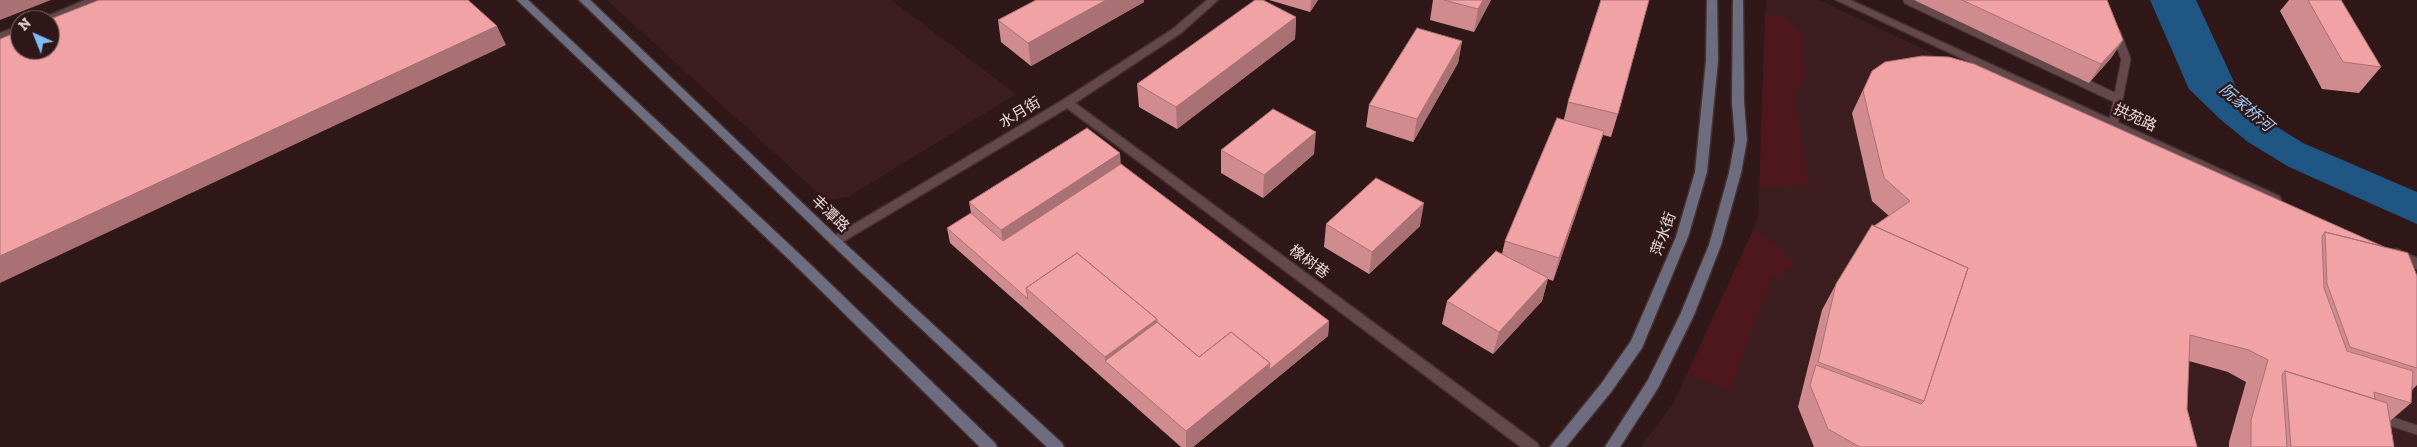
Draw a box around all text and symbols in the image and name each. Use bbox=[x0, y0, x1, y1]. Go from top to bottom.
north arrow bbox=[10, 10, 60, 60]
text: N bbox=[15, 15, 35, 34]
water label: 阮家桥河 bbox=[2215, 80, 2277, 136]
street label: 水月街 bbox=[996, 94, 1044, 132]
street label: 拱苑路 bbox=[2111, 100, 2159, 136]
street label: 丰潭路 bbox=[808, 192, 852, 236]
street label: 萍水街 bbox=[1648, 210, 1680, 258]
street label: 橡树巷 bbox=[1286, 241, 1332, 283]

